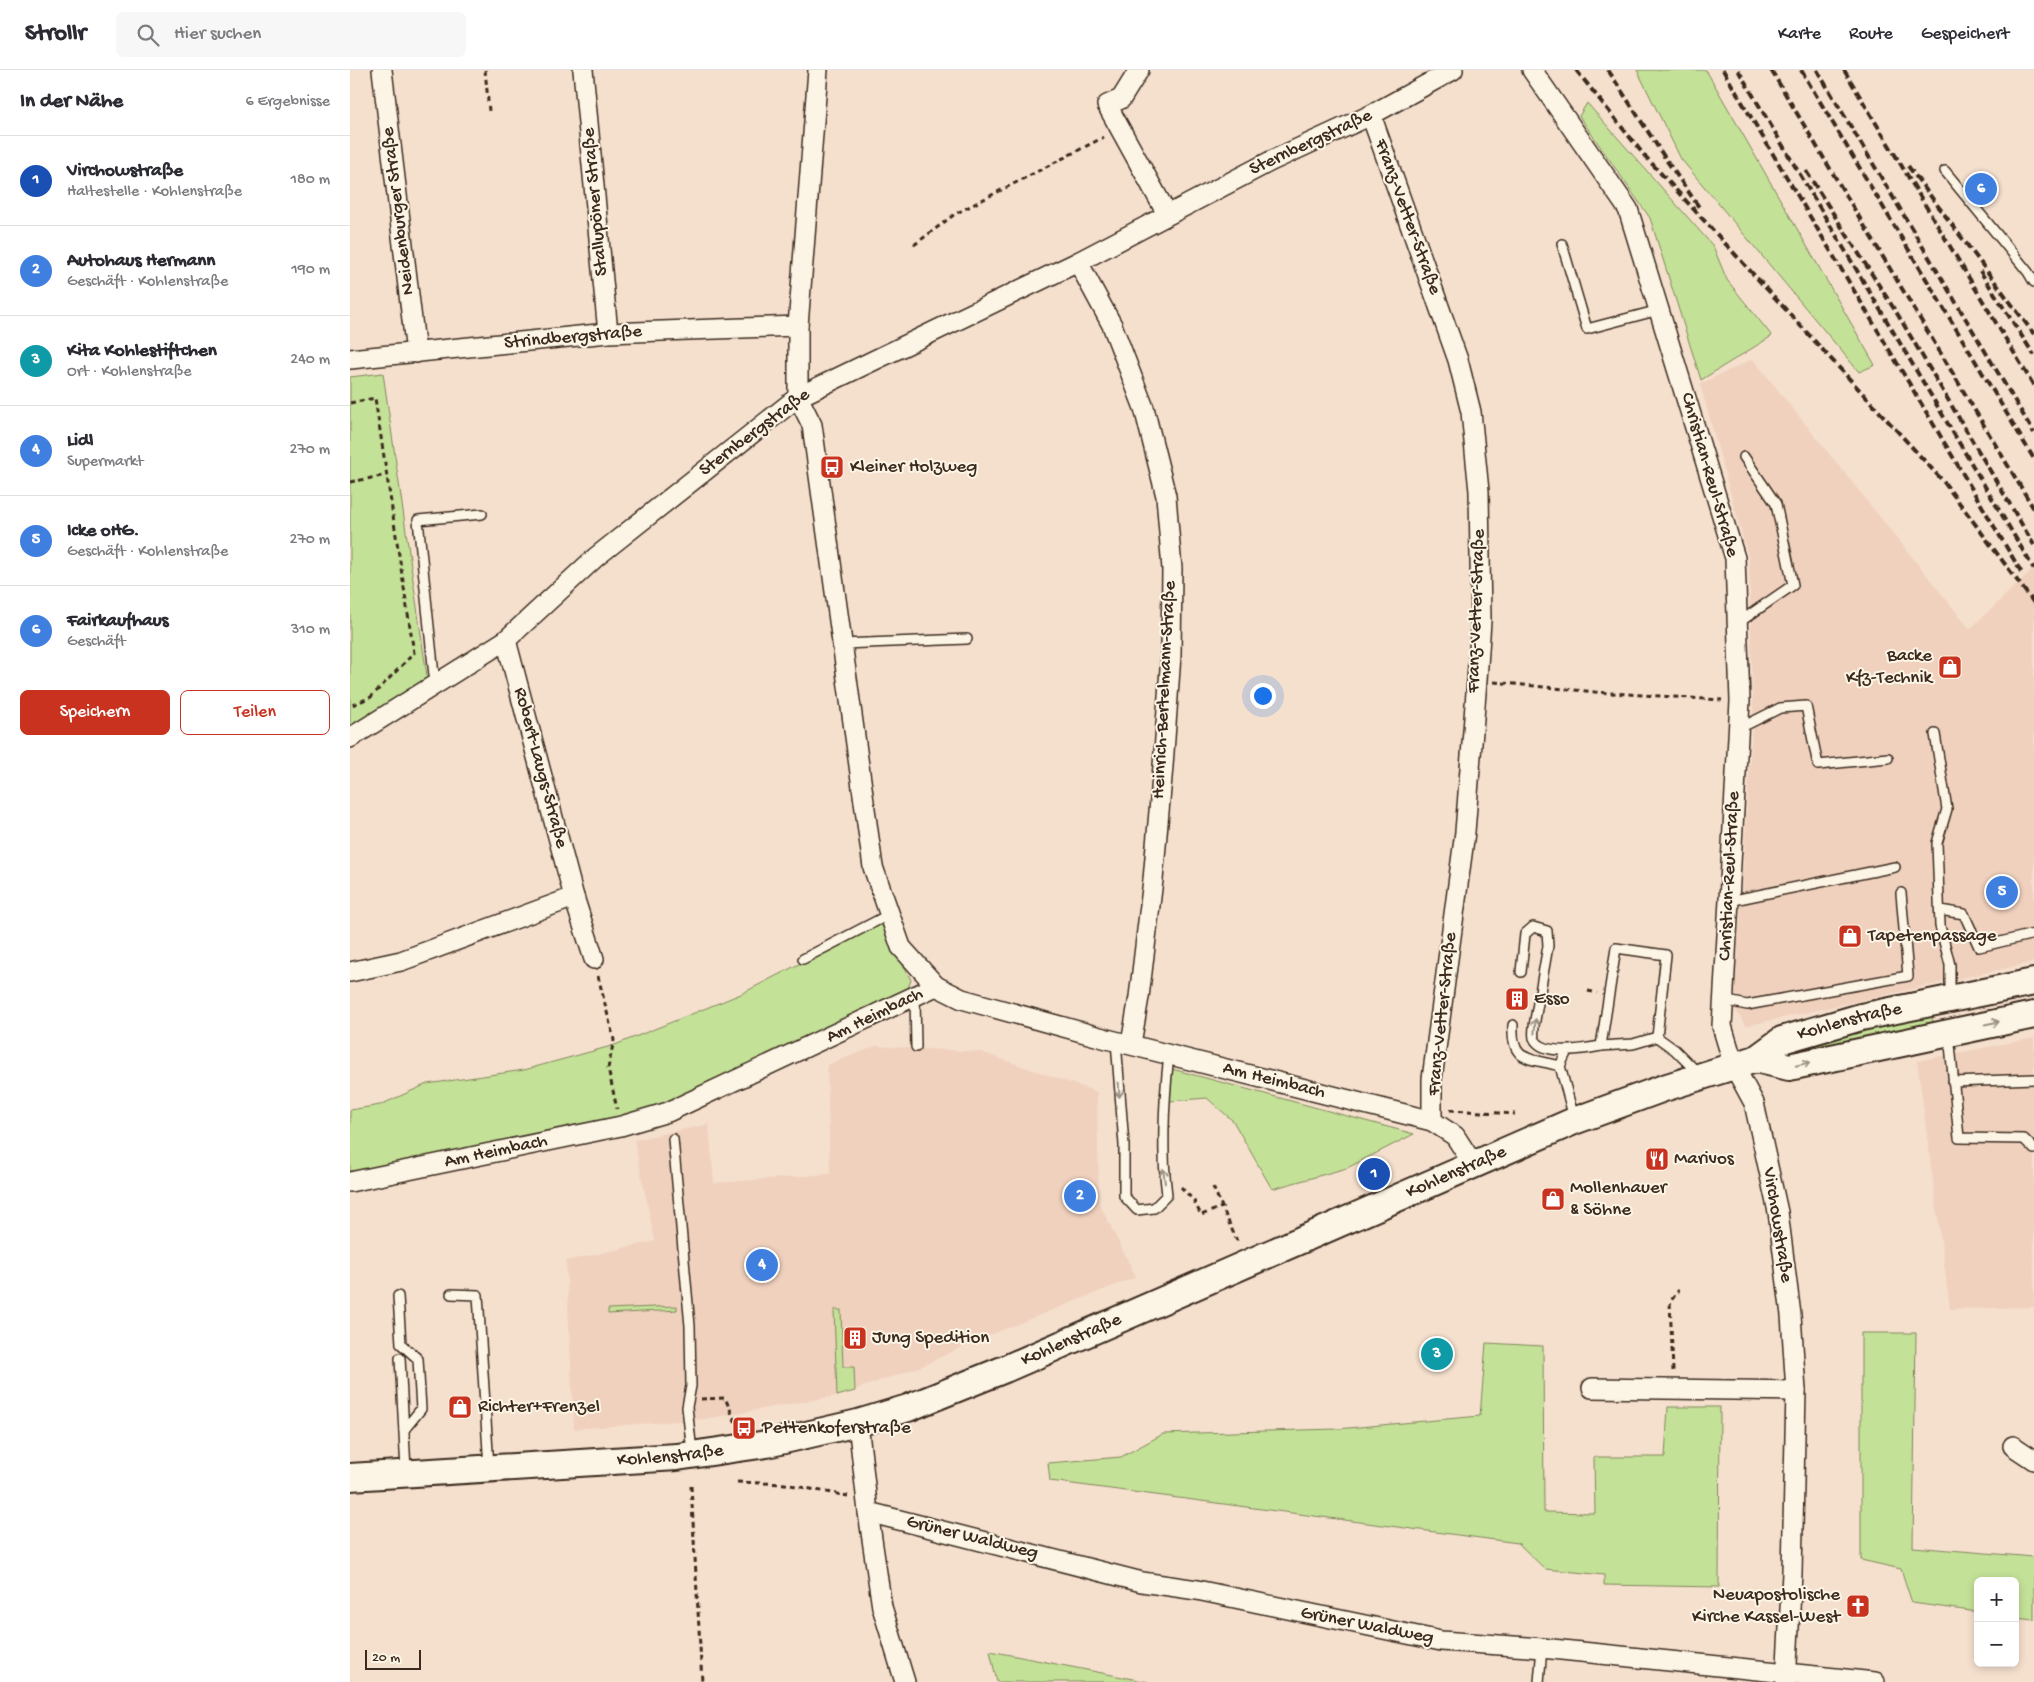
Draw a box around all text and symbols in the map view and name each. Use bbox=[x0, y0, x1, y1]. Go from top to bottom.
search box bbox=[116, 12, 466, 57]
text: Strollr bbox=[25, 20, 86, 49]
icon: search bbox=[134, 21, 162, 49]
text: Hier suchen bbox=[174, 23, 261, 46]
text: Karte bbox=[1778, 24, 1821, 45]
text: Route bbox=[1849, 24, 1893, 45]
text: Gespeichert bbox=[1921, 24, 2009, 45]
text: In der Nähe bbox=[20, 90, 123, 115]
text: 6 Ergebnisse bbox=[246, 93, 330, 112]
street label: Sternbergstraße bbox=[1246, 104, 1376, 182]
street label: Neidenburger Straße bbox=[377, 126, 421, 296]
street label: Stallupöner Straße bbox=[578, 127, 614, 277]
street label: Franz-Vetter-Straße bbox=[1368, 135, 1446, 298]
text: Virchowstraße bbox=[67, 160, 183, 183]
pin: 6 bbox=[1965, 170, 1997, 208]
text: 1 bbox=[33, 171, 39, 190]
text: 180 m bbox=[291, 171, 330, 190]
text: Haltestelle · Kohlenstraße bbox=[67, 183, 242, 202]
text: Autohaus Hermann bbox=[67, 250, 215, 273]
text: 2 bbox=[32, 261, 40, 280]
text: 190 m bbox=[291, 261, 330, 280]
text: Geschäft · Kohlenstraße bbox=[67, 273, 228, 292]
street label: Strindbergstraße bbox=[503, 320, 643, 355]
text: Kita Kohlestiftchen bbox=[67, 340, 217, 363]
text: 3 bbox=[32, 351, 40, 370]
text: 240 m bbox=[290, 351, 330, 370]
text: Ort · Kohlenstraße bbox=[67, 363, 191, 382]
street label: Sternbergstraße bbox=[695, 384, 815, 482]
street label: Christian-Reul-Straße bbox=[1675, 390, 1744, 560]
text: Lidl bbox=[67, 430, 93, 453]
text: 4 bbox=[32, 441, 40, 460]
text: 270 m bbox=[290, 441, 330, 460]
text: Supermarkt bbox=[67, 453, 143, 472]
bus stop icon: Kleiner Holzweg bbox=[819, 454, 845, 480]
place label: Kleiner Holzweg bbox=[850, 456, 977, 479]
text: Icke oHG. bbox=[67, 520, 139, 543]
street label: Franz-Vetter-Straße bbox=[1463, 528, 1491, 694]
text: 5 bbox=[32, 531, 40, 550]
text: 270 m bbox=[290, 531, 330, 550]
text: Geschäft · Kohlenstraße bbox=[67, 543, 228, 562]
street label: Heinrich-Bertelmann-Straße bbox=[1148, 580, 1182, 800]
text: Fairkaufhaus bbox=[67, 610, 169, 633]
text: 6 bbox=[32, 621, 40, 640]
text: 310 m bbox=[291, 621, 330, 640]
text: Geschäft bbox=[67, 633, 126, 652]
place label: Backe Kfz-Technik bbox=[1846, 645, 1934, 690]
shop icon: Backe Kfz-Technik bbox=[1937, 654, 1963, 680]
your location bbox=[1250, 683, 1276, 709]
street label: Robert-Laugs-Straße bbox=[507, 685, 573, 851]
button: Speichern bbox=[20, 690, 170, 735]
button: Teilen bbox=[180, 690, 330, 735]
street label: Christian-Reul-Straße bbox=[1714, 790, 1746, 961]
pin: 5 bbox=[1986, 873, 2018, 911]
shop icon: Tapetenpassage bbox=[1837, 923, 1863, 949]
place label: Tapetenpassage bbox=[1867, 925, 1997, 948]
street label: Franz-Vetter-Straße bbox=[1423, 931, 1463, 1098]
street label: Am Heimbach bbox=[823, 983, 927, 1049]
building icon: Esso bbox=[1504, 986, 1530, 1012]
place label: Esso bbox=[1534, 988, 1570, 1011]
street label: Kohlenstraße bbox=[1795, 997, 1904, 1046]
one-way arrow bbox=[1530, 1018, 1539, 1034]
one-way arrow bbox=[1983, 1018, 1999, 1028]
street label: Am Heimbach bbox=[1220, 1057, 1328, 1105]
one-way arrow bbox=[1795, 1059, 1811, 1068]
one-way arrow bbox=[1114, 1081, 1123, 1097]
street label: Am Heimbach bbox=[442, 1130, 550, 1174]
street label: Kohlenstraße bbox=[1403, 1140, 1510, 1204]
restaurant icon: Marivos bbox=[1644, 1146, 1670, 1172]
place label: Marivos bbox=[1674, 1148, 1735, 1171]
pin: 1 bbox=[1358, 1155, 1390, 1193]
street label: Virchowstraße bbox=[1756, 1165, 1797, 1284]
one-way arrow bbox=[1159, 1169, 1169, 1185]
pin: 2 bbox=[1064, 1177, 1096, 1215]
place label: Mollenhauer & Söhne bbox=[1570, 1177, 1669, 1222]
shop icon: Mollenhauer & Söhne bbox=[1540, 1186, 1566, 1212]
pin: 4 bbox=[746, 1246, 778, 1284]
street label: Kohlenstraße bbox=[1018, 1308, 1125, 1372]
building icon: Jung Spedition bbox=[842, 1325, 868, 1351]
place label: Jung Spedition bbox=[872, 1327, 989, 1350]
pin: 3 bbox=[1421, 1335, 1453, 1373]
shop icon: Richter+Frenzel bbox=[447, 1394, 473, 1420]
place label: Richter+Frenzel bbox=[478, 1396, 600, 1419]
bus stop icon: Pettenkoferstraße bbox=[731, 1415, 757, 1441]
place label: Pettenkoferstraße bbox=[761, 1417, 911, 1440]
street label: Kohlenstraße bbox=[616, 1439, 725, 1472]
street label: Grüner Waldweg bbox=[904, 1511, 1040, 1566]
map controls bbox=[1974, 1577, 2019, 1667]
button: + bbox=[1974, 1577, 2019, 1622]
place label: Neuapostolische Kirche Kassel-West bbox=[1692, 1584, 1842, 1629]
church icon: Neuapostolische Kirche Kassel-West bbox=[1845, 1593, 1871, 1619]
street label: Grüner Waldweg bbox=[1299, 1602, 1436, 1650]
button: − bbox=[1974, 1622, 2019, 1667]
scale bar bbox=[365, 1647, 421, 1670]
text: 20 m bbox=[372, 1650, 400, 1667]

